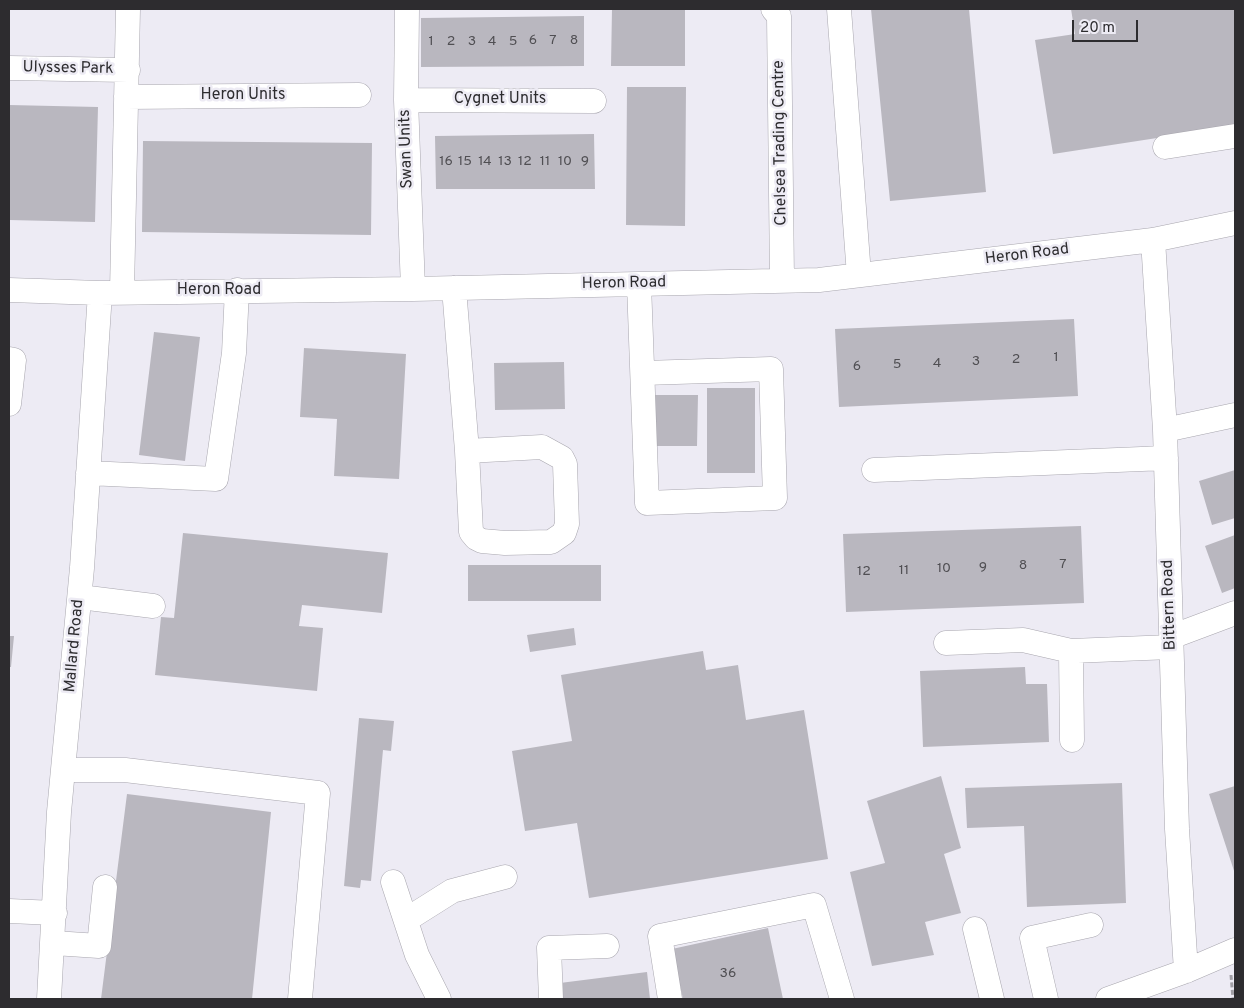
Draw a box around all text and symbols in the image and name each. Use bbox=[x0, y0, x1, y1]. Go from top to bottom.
scale bar bbox=[1074, 10, 1140, 42]
text: 20 m bbox=[1080, 19, 1115, 38]
house number: 6 bbox=[529, 33, 537, 49]
house number: 7 bbox=[549, 33, 557, 49]
house number: 8 bbox=[570, 33, 578, 49]
house number: 1 bbox=[428, 34, 434, 50]
house number: 2 bbox=[447, 34, 455, 50]
house number: 3 bbox=[468, 34, 476, 50]
house number: 4 bbox=[488, 34, 496, 50]
house number: 5 bbox=[509, 34, 517, 50]
street label: Ulysses Park bbox=[22, 59, 114, 79]
street label: Chelsea Trading Centre bbox=[770, 60, 792, 226]
street label: Heron Units bbox=[201, 86, 285, 106]
street label: Cygnet Units bbox=[454, 90, 546, 110]
street label: Swan Units bbox=[396, 109, 418, 189]
house number: 16 bbox=[439, 154, 453, 170]
house number: 15 bbox=[458, 154, 472, 170]
house number: 14 bbox=[478, 154, 492, 170]
house number: 13 bbox=[498, 154, 512, 170]
house number: 12 bbox=[518, 154, 532, 170]
house number: 11 bbox=[540, 154, 550, 170]
house number: 10 bbox=[558, 154, 572, 170]
house number: 9 bbox=[581, 154, 589, 170]
street label: Heron Road bbox=[984, 240, 1070, 270]
street label: Heron Road bbox=[582, 274, 666, 294]
street label: Heron Road bbox=[177, 281, 261, 301]
house number: 1 bbox=[1053, 350, 1059, 366]
house number: 2 bbox=[1012, 352, 1020, 368]
house number: 3 bbox=[972, 354, 980, 370]
house number: 4 bbox=[933, 356, 941, 372]
house number: 5 bbox=[893, 357, 901, 373]
house number: 6 bbox=[853, 359, 861, 375]
house number: 7 bbox=[1059, 557, 1067, 573]
house number: 8 bbox=[1019, 558, 1027, 574]
street label: Bittern Road bbox=[1159, 559, 1181, 651]
house number: 9 bbox=[979, 560, 987, 576]
house number: 10 bbox=[937, 561, 951, 577]
house number: 11 bbox=[899, 563, 909, 579]
house number: 12 bbox=[857, 564, 871, 580]
street label: Mallard Road bbox=[61, 599, 89, 693]
house number: 36 bbox=[720, 966, 736, 982]

